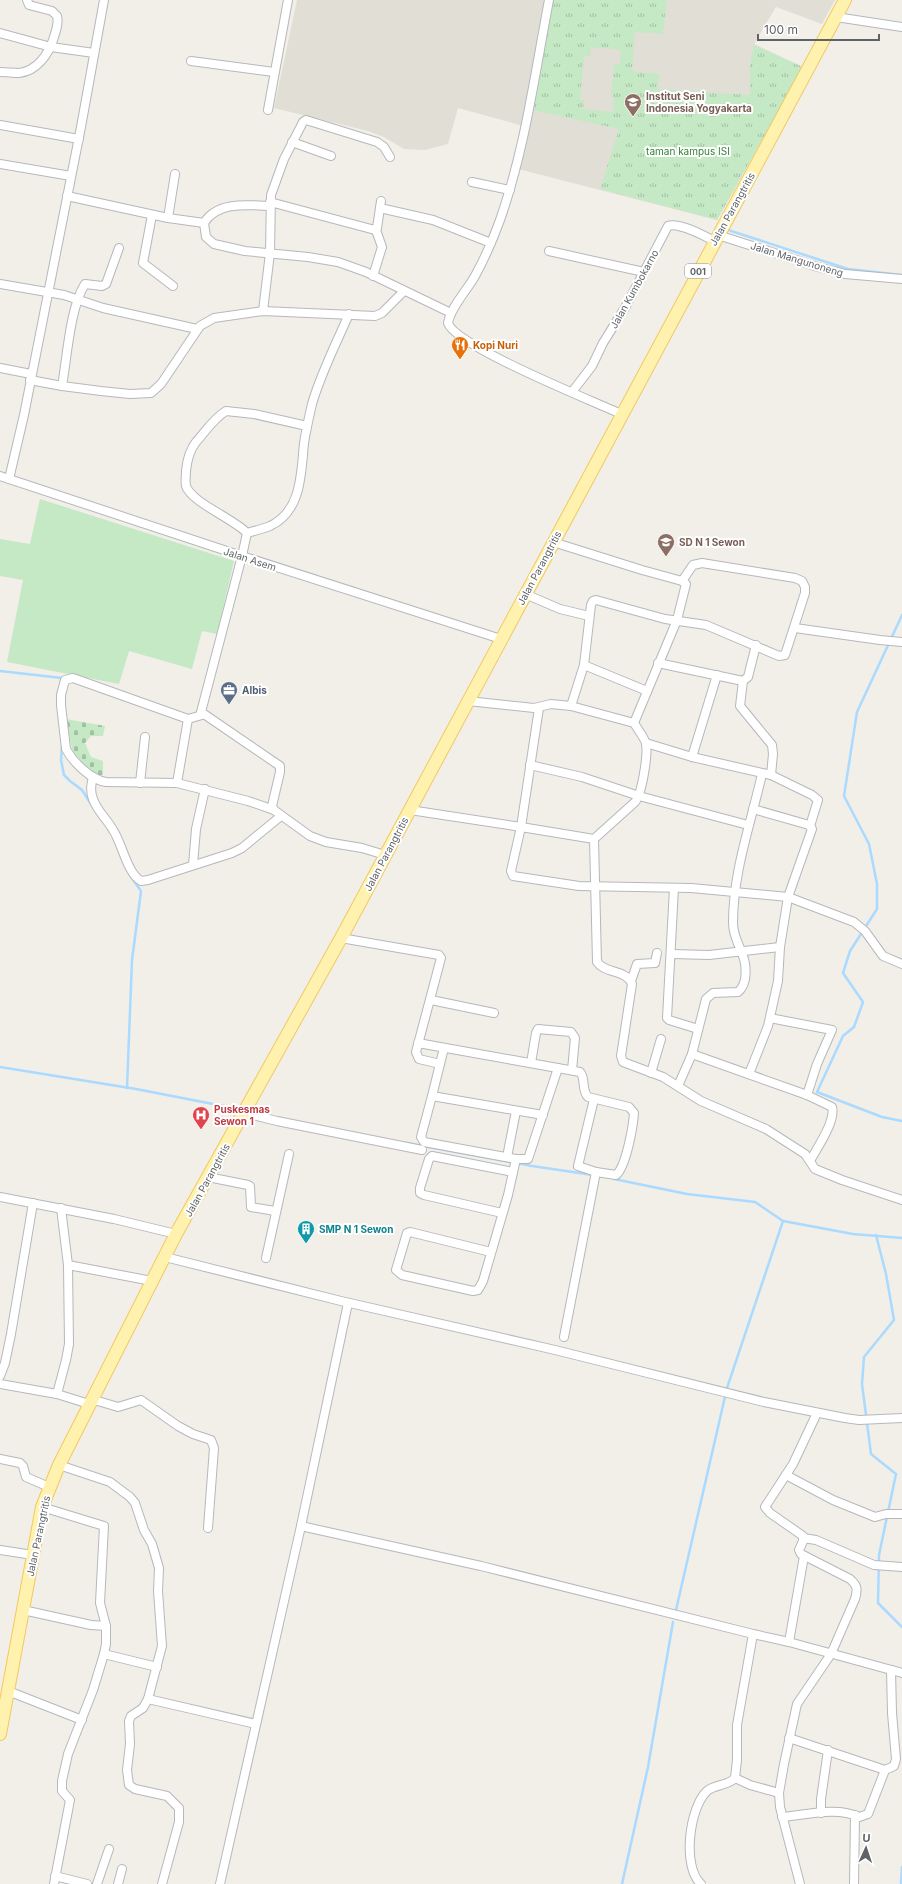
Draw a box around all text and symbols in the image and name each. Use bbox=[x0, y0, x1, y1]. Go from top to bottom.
scale bar bbox=[758, 16, 879, 42]
text: 100 m bbox=[764, 22, 798, 37]
place label: Institut Seni Indonesia Yogyakarta bbox=[646, 90, 752, 115]
school or university icon: Institut Seni Indonesia Yogyakarta bbox=[623, 92, 643, 117]
park label: taman kampus ISI bbox=[646, 145, 730, 157]
street label: Jalan Parangtritis bbox=[707, 170, 757, 248]
street label: Jalan Mangunoneng bbox=[749, 239, 845, 279]
street label: Jalan Kumbokarno bbox=[607, 248, 661, 330]
road number: 001 bbox=[685, 264, 711, 278]
restaurant icon: Kopi Nuri bbox=[450, 335, 470, 360]
place label: Kopi Nuri bbox=[473, 339, 518, 351]
street label: Jalan Parangtritis bbox=[514, 529, 564, 607]
school or university icon: SD N 1 Sewon bbox=[656, 532, 676, 557]
place label: SD N 1 Sewon bbox=[679, 536, 745, 548]
street label: Jalan Asem bbox=[222, 545, 278, 573]
office icon: Albis bbox=[219, 680, 239, 705]
place label: Albis bbox=[242, 684, 267, 696]
street label: Jalan Parangtritis bbox=[361, 815, 411, 893]
place label: Puskesmas Sewon 1 bbox=[214, 1103, 270, 1127]
hospital icon: Puskesmas Sewon 1 bbox=[191, 1105, 211, 1130]
street label: Jalan Parangtritis bbox=[182, 1141, 232, 1219]
building icon: SMP N 1 Sewon bbox=[296, 1219, 316, 1244]
place label: SMP N 1 Sewon bbox=[319, 1223, 393, 1235]
street label: Jalan Parangtritis bbox=[24, 1495, 52, 1577]
north arrow bbox=[846, 1828, 886, 1868]
text: U bbox=[862, 1831, 871, 1845]

